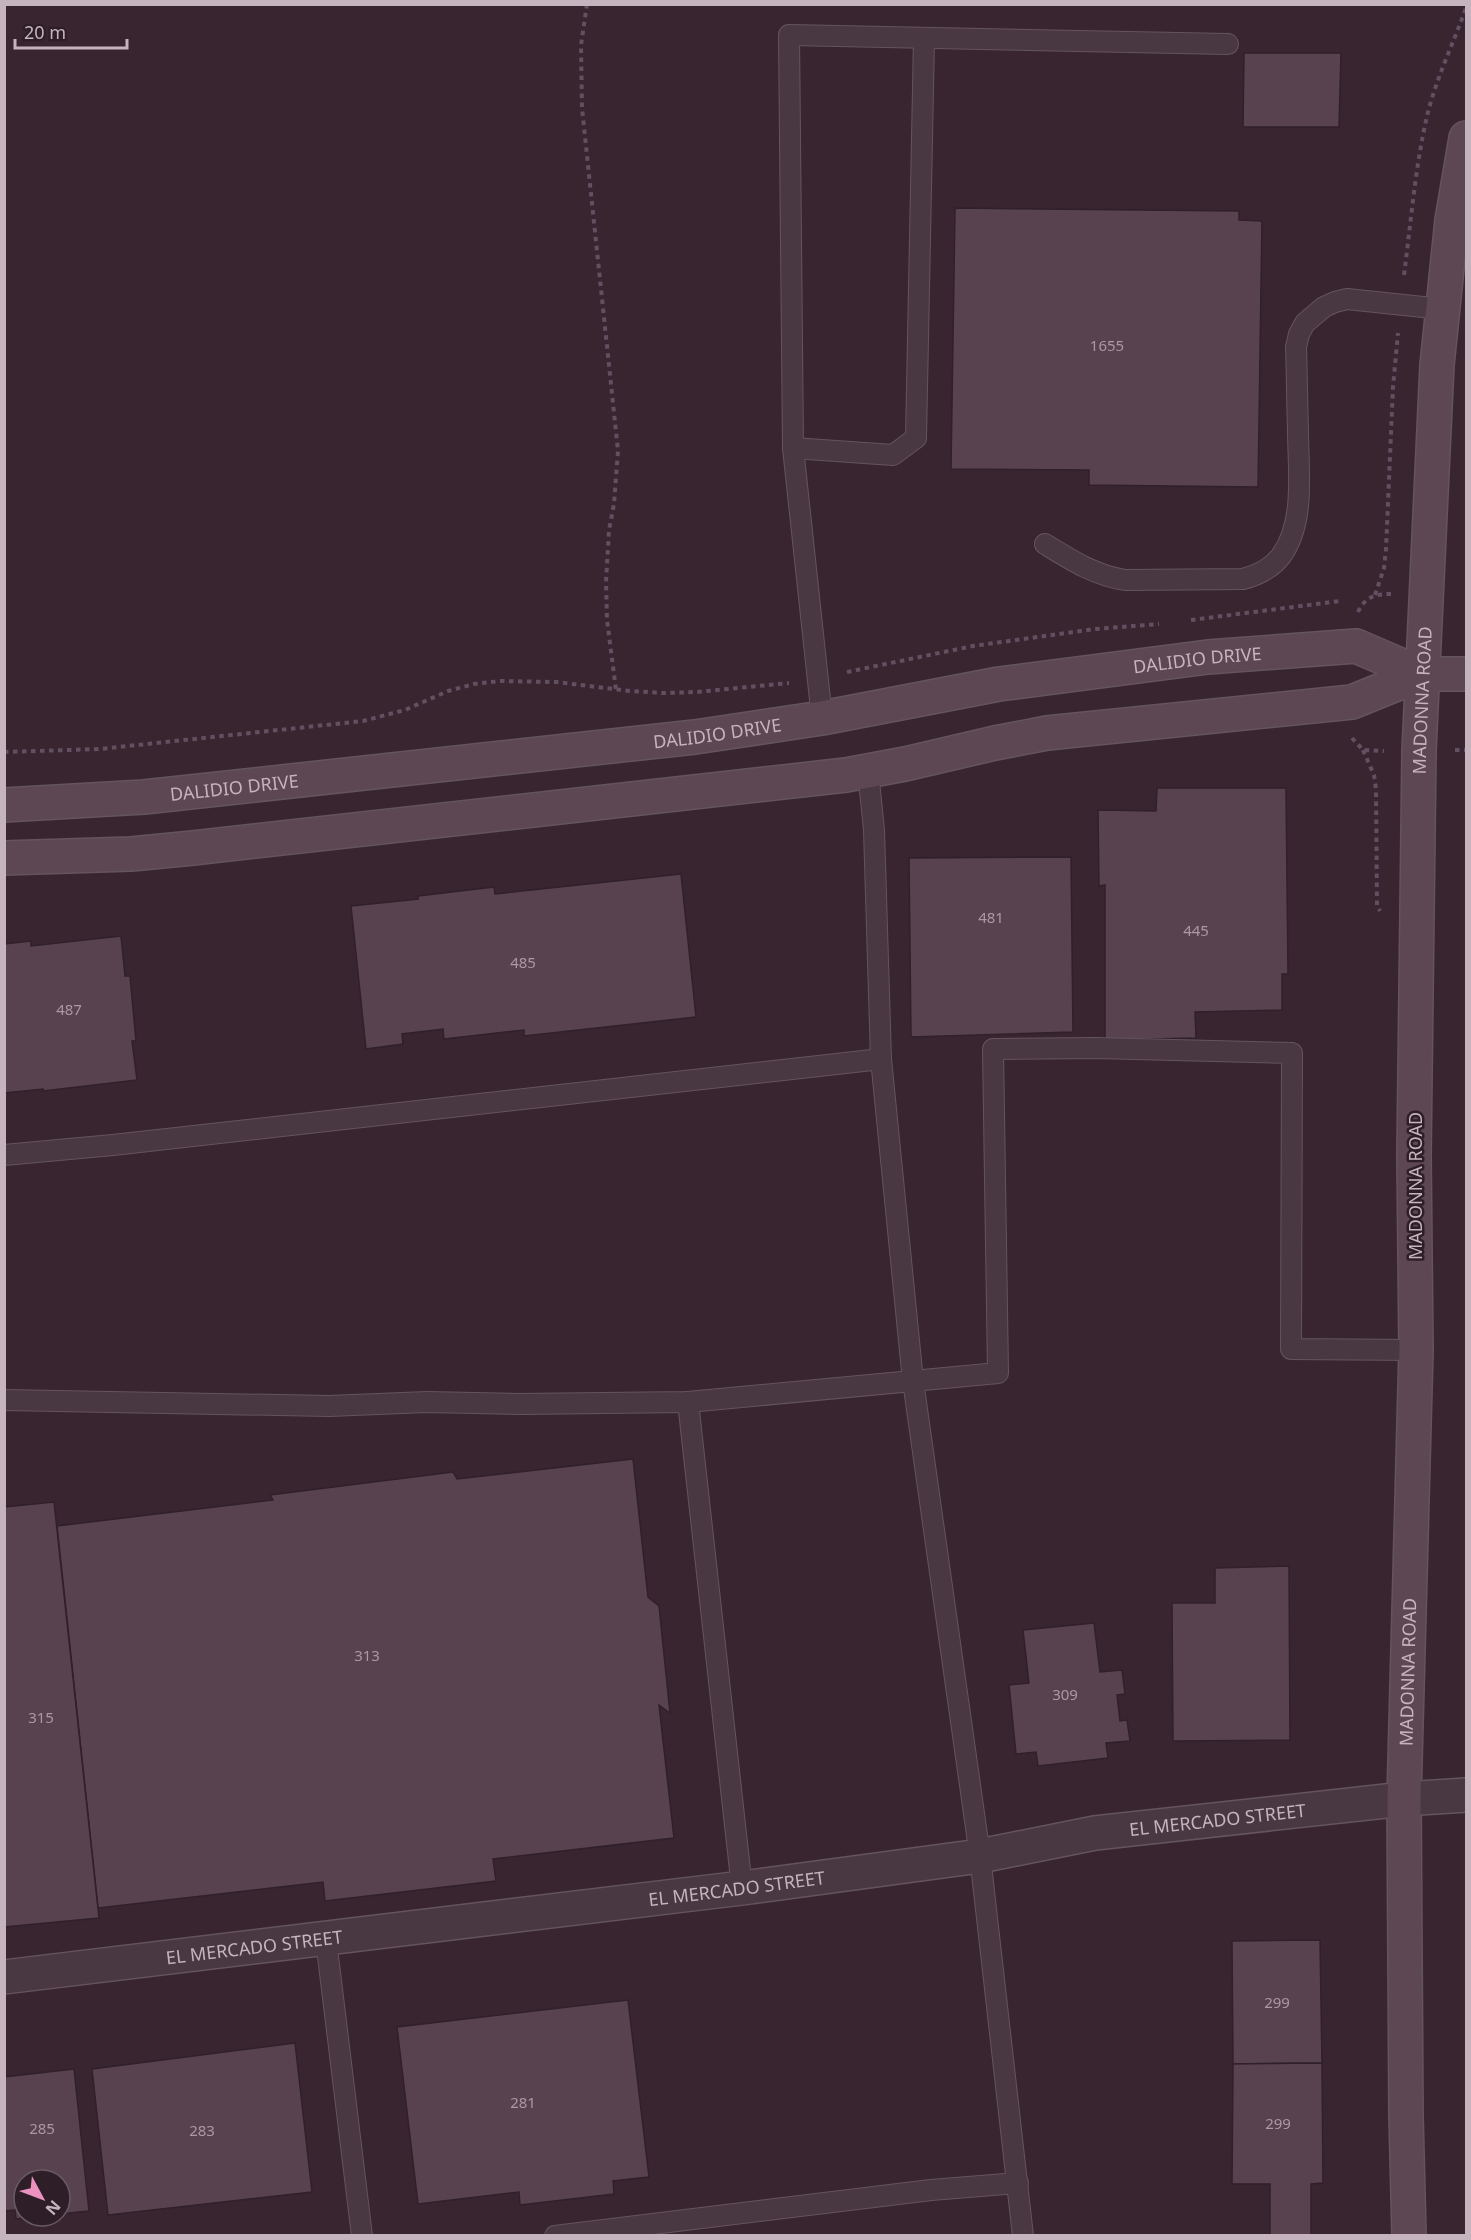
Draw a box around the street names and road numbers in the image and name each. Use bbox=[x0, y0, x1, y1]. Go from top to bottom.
street label: MADONNA ROAD bbox=[1407, 626, 1437, 774]
street label: DALIDIO DRIVE bbox=[1132, 641, 1262, 679]
street label: DALIDIO DRIVE bbox=[652, 712, 783, 753]
street label: DALIDIO DRIVE bbox=[169, 768, 300, 806]
street label: MADONNA ROAD bbox=[1403, 1112, 1427, 1260]
street label: MADONNA ROAD bbox=[1393, 1598, 1421, 1746]
street label: EL MERCADO STREET bbox=[1128, 1798, 1307, 1841]
street label: EL MERCADO STREET bbox=[647, 1865, 826, 1911]
street label: EL MERCADO STREET bbox=[165, 1924, 344, 1969]

